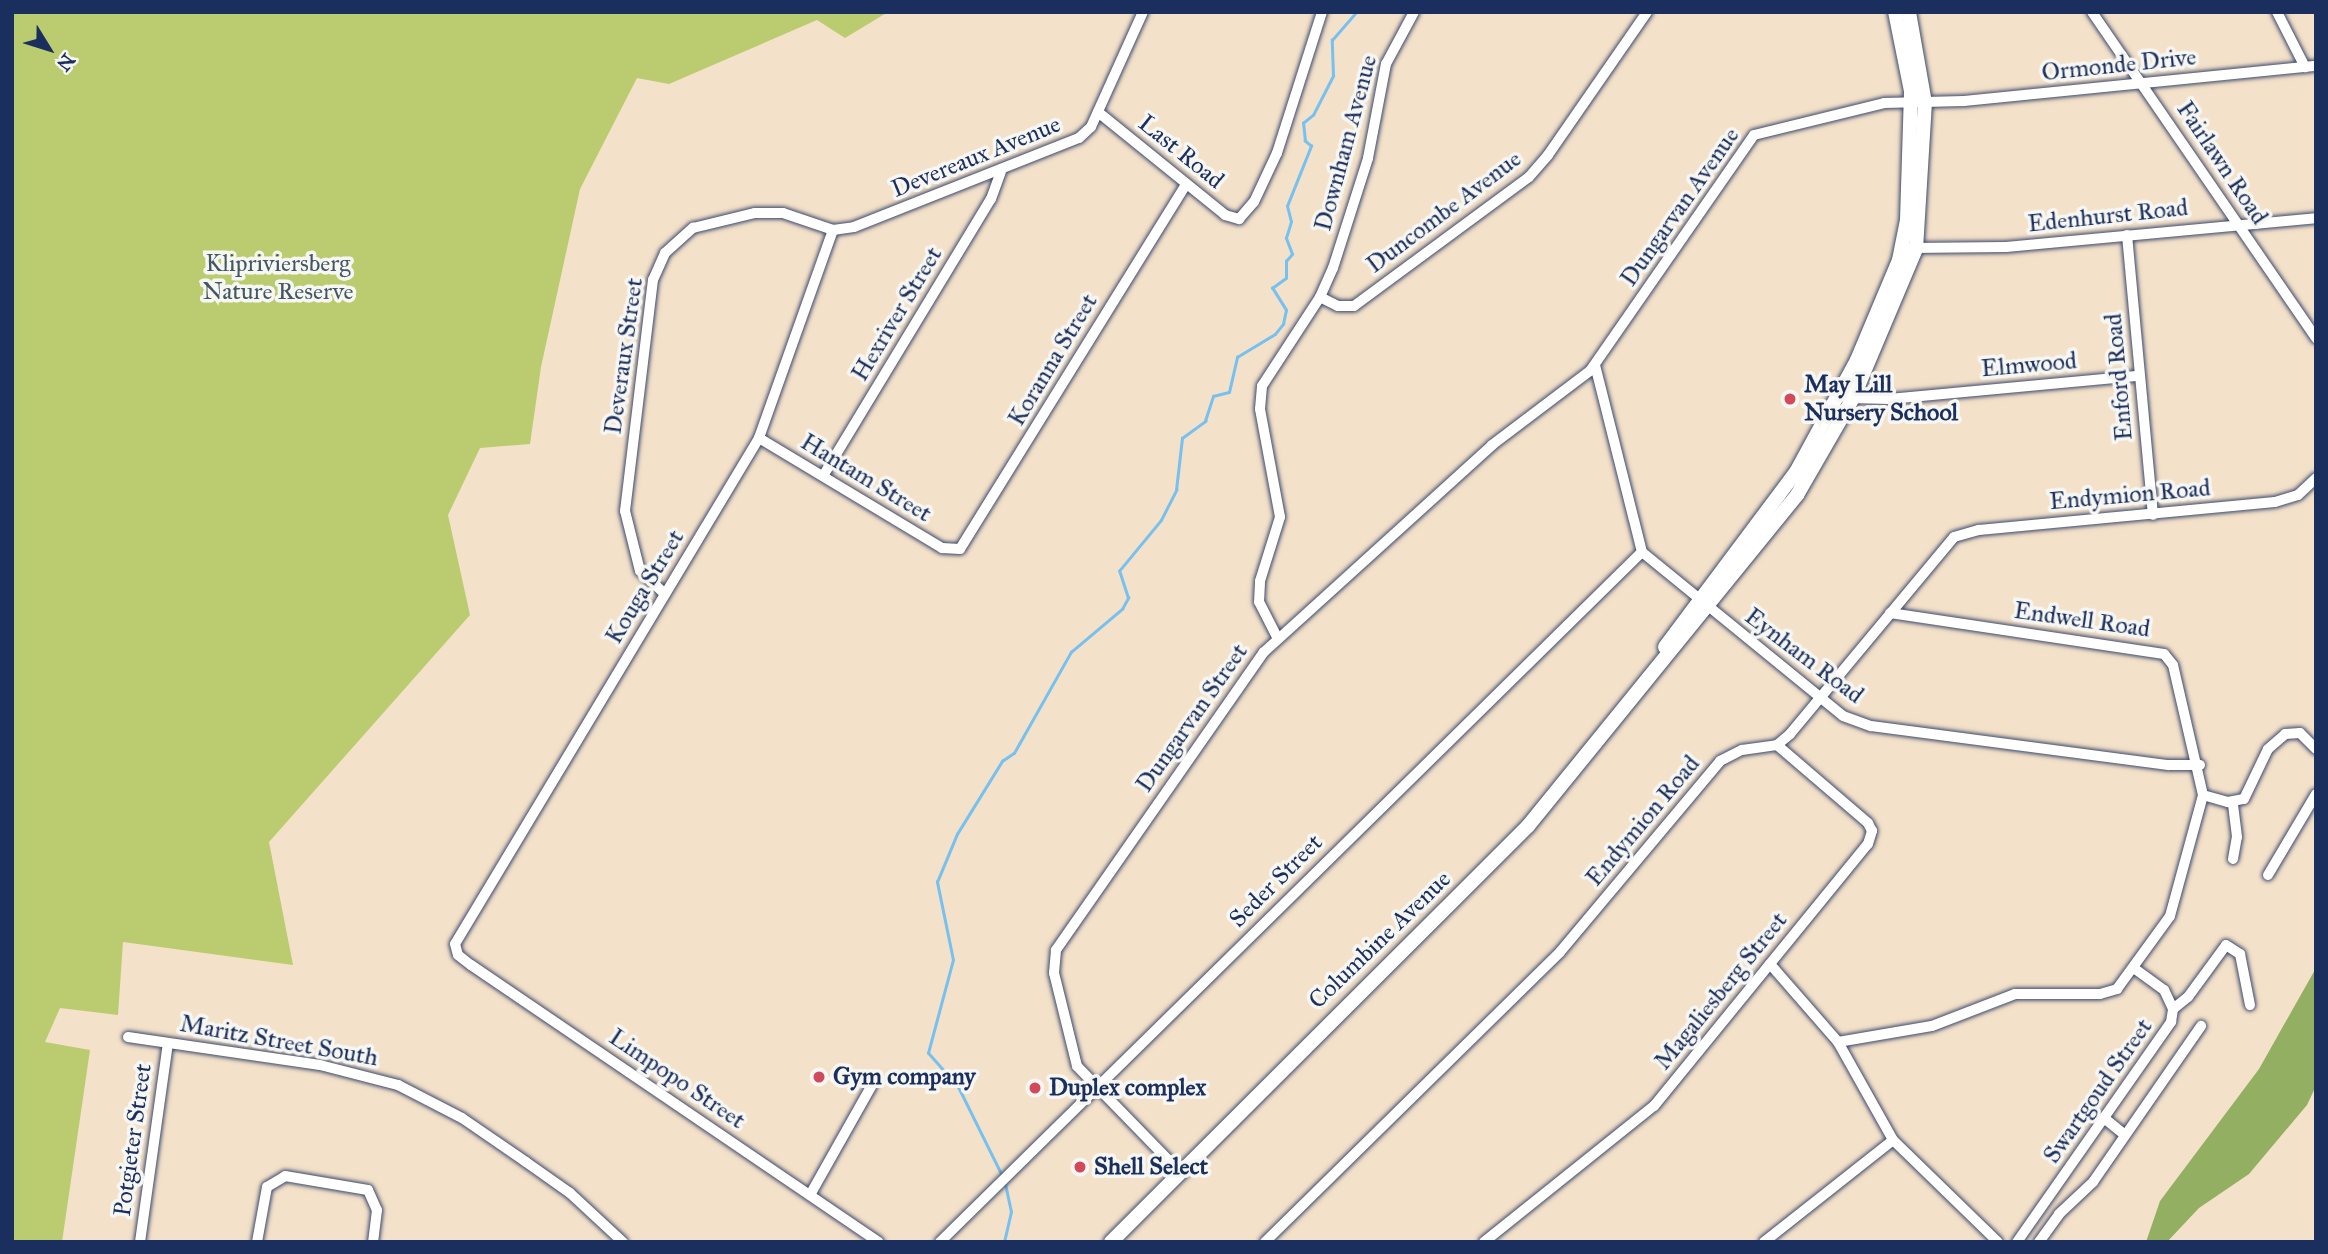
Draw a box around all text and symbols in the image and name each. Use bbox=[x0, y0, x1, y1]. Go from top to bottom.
north arrow bbox=[14, 14, 84, 84]
street label: Ormonde Drive bbox=[2040, 43, 2198, 87]
text: N bbox=[52, 49, 80, 76]
street label: Downham Avenue bbox=[1309, 52, 1383, 234]
street label: Fairlawn Road bbox=[2170, 96, 2274, 230]
street label: Last Road bbox=[1133, 109, 1229, 195]
street label: Devereaux Avenue bbox=[887, 110, 1065, 204]
street label: Dungarvan Avenue bbox=[1615, 122, 1745, 292]
street label: Duncombe Avenue bbox=[1361, 145, 1527, 279]
street label: Edenhurst Road bbox=[2027, 193, 2189, 239]
street label: Hexriver Street bbox=[846, 242, 948, 386]
park label: Klipriviersberg Nature Reserve bbox=[202, 250, 354, 306]
street label: Deveraux Street bbox=[599, 276, 649, 436]
street label: Koranna Street bbox=[1002, 289, 1104, 431]
street label: Enford Road bbox=[2099, 312, 2139, 442]
street label: Elmwood bbox=[1980, 346, 2078, 384]
place label: May Lill Nursery School bbox=[1804, 371, 1958, 427]
marker: May Lill Nursery School bbox=[1782, 391, 1798, 407]
street label: Hantam Street bbox=[795, 428, 937, 528]
street label: Endymion Road bbox=[2048, 474, 2212, 516]
street label: Kouga Street bbox=[600, 525, 690, 649]
street label: Endwell Road bbox=[2012, 596, 2152, 644]
street label: Eynham Road bbox=[1739, 602, 1869, 710]
street label: Dungarvan Street bbox=[1130, 638, 1254, 798]
street label: Endymion Road bbox=[1580, 750, 1706, 892]
street label: Seder Street bbox=[1224, 829, 1328, 933]
street label: Columbine Avenue bbox=[1303, 865, 1457, 1015]
street label: Magaliesberg Street bbox=[1649, 906, 1793, 1076]
street label: Maritz Street South bbox=[178, 1009, 380, 1073]
street label: Swartgoud Street bbox=[2037, 1013, 2159, 1169]
street label: Limpopo Street bbox=[604, 1023, 750, 1135]
street label: Potgieter Street bbox=[108, 1062, 158, 1218]
place label: Gym company bbox=[833, 1063, 976, 1091]
marker: Gym company bbox=[811, 1069, 827, 1085]
place label: Duplex complex bbox=[1049, 1074, 1206, 1102]
marker: Duplex complex bbox=[1027, 1080, 1043, 1096]
place label: Shell Select bbox=[1094, 1153, 1208, 1181]
marker: Shell Select bbox=[1072, 1159, 1088, 1175]

